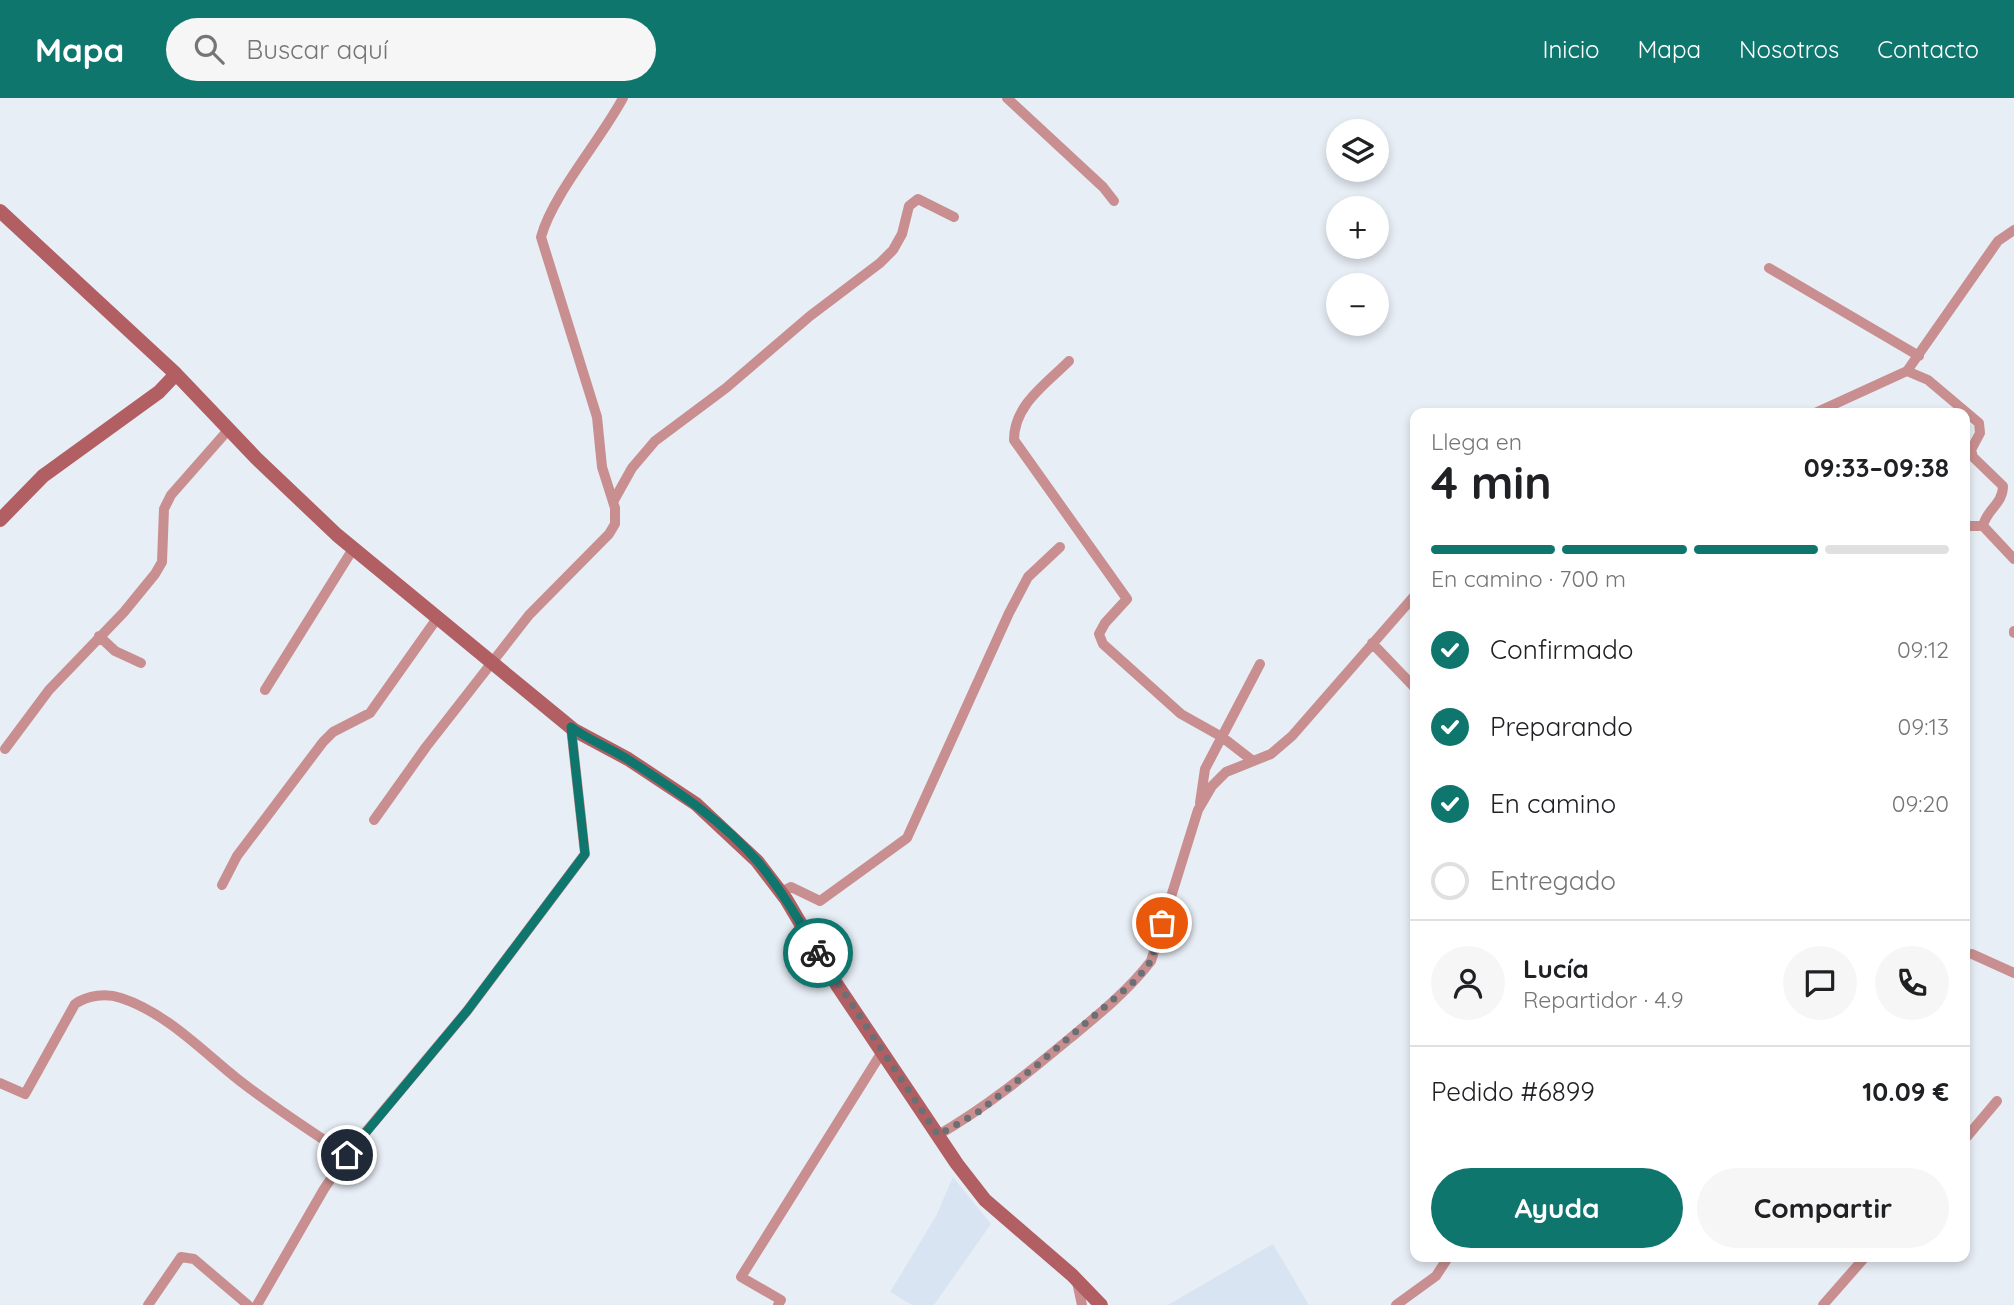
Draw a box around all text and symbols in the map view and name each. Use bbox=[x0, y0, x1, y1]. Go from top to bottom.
search box bbox=[166, 18, 656, 81]
text: Mapa bbox=[35, 29, 124, 70]
icon: search bbox=[190, 30, 228, 68]
text: Buscar aquí bbox=[246, 33, 388, 66]
text: Inicio bbox=[1542, 34, 1600, 64]
text: Mapa bbox=[1638, 34, 1701, 64]
text: Nosotros bbox=[1739, 34, 1839, 64]
text: Contacto bbox=[1877, 34, 1979, 64]
map controls bbox=[1326, 119, 1389, 336]
button: layers bbox=[1326, 119, 1389, 182]
button: + bbox=[1326, 196, 1389, 259]
button: − bbox=[1326, 273, 1389, 336]
text: Llega en bbox=[1431, 427, 1522, 456]
text: 09:33–09:38 bbox=[1804, 451, 1949, 484]
text: 4 min bbox=[1431, 453, 1552, 511]
text: En camino · 700 m bbox=[1431, 564, 1626, 593]
icon: check bbox=[1431, 631, 1469, 669]
text: Confirmado bbox=[1490, 633, 1634, 666]
text: 09:12 bbox=[1897, 635, 1949, 664]
icon: check bbox=[1431, 708, 1469, 746]
text: Preparando bbox=[1490, 710, 1633, 743]
text: 09:13 bbox=[1898, 712, 1949, 741]
icon: check bbox=[1431, 785, 1469, 823]
text: En camino bbox=[1490, 787, 1616, 820]
text: 09:20 bbox=[1892, 789, 1949, 818]
text: Entregado bbox=[1490, 864, 1616, 897]
pin bbox=[1132, 893, 1192, 953]
icon: bag bbox=[1143, 904, 1181, 942]
courier bbox=[783, 918, 853, 988]
icon: bike bbox=[799, 934, 837, 972]
button: person bbox=[1431, 946, 1505, 1020]
button: chat bbox=[1783, 946, 1857, 1020]
button: phone bbox=[1875, 946, 1949, 1020]
text: Lucía bbox=[1523, 952, 1589, 985]
text: Repartidor · 4.9 bbox=[1523, 985, 1684, 1014]
text: Pedido #6899 bbox=[1431, 1075, 1595, 1108]
text: 10.09 € bbox=[1862, 1075, 1949, 1108]
pin bbox=[317, 1125, 377, 1185]
icon: home bbox=[328, 1136, 366, 1174]
button: Ayuda bbox=[1431, 1168, 1683, 1248]
button: Compartir bbox=[1697, 1168, 1949, 1248]

